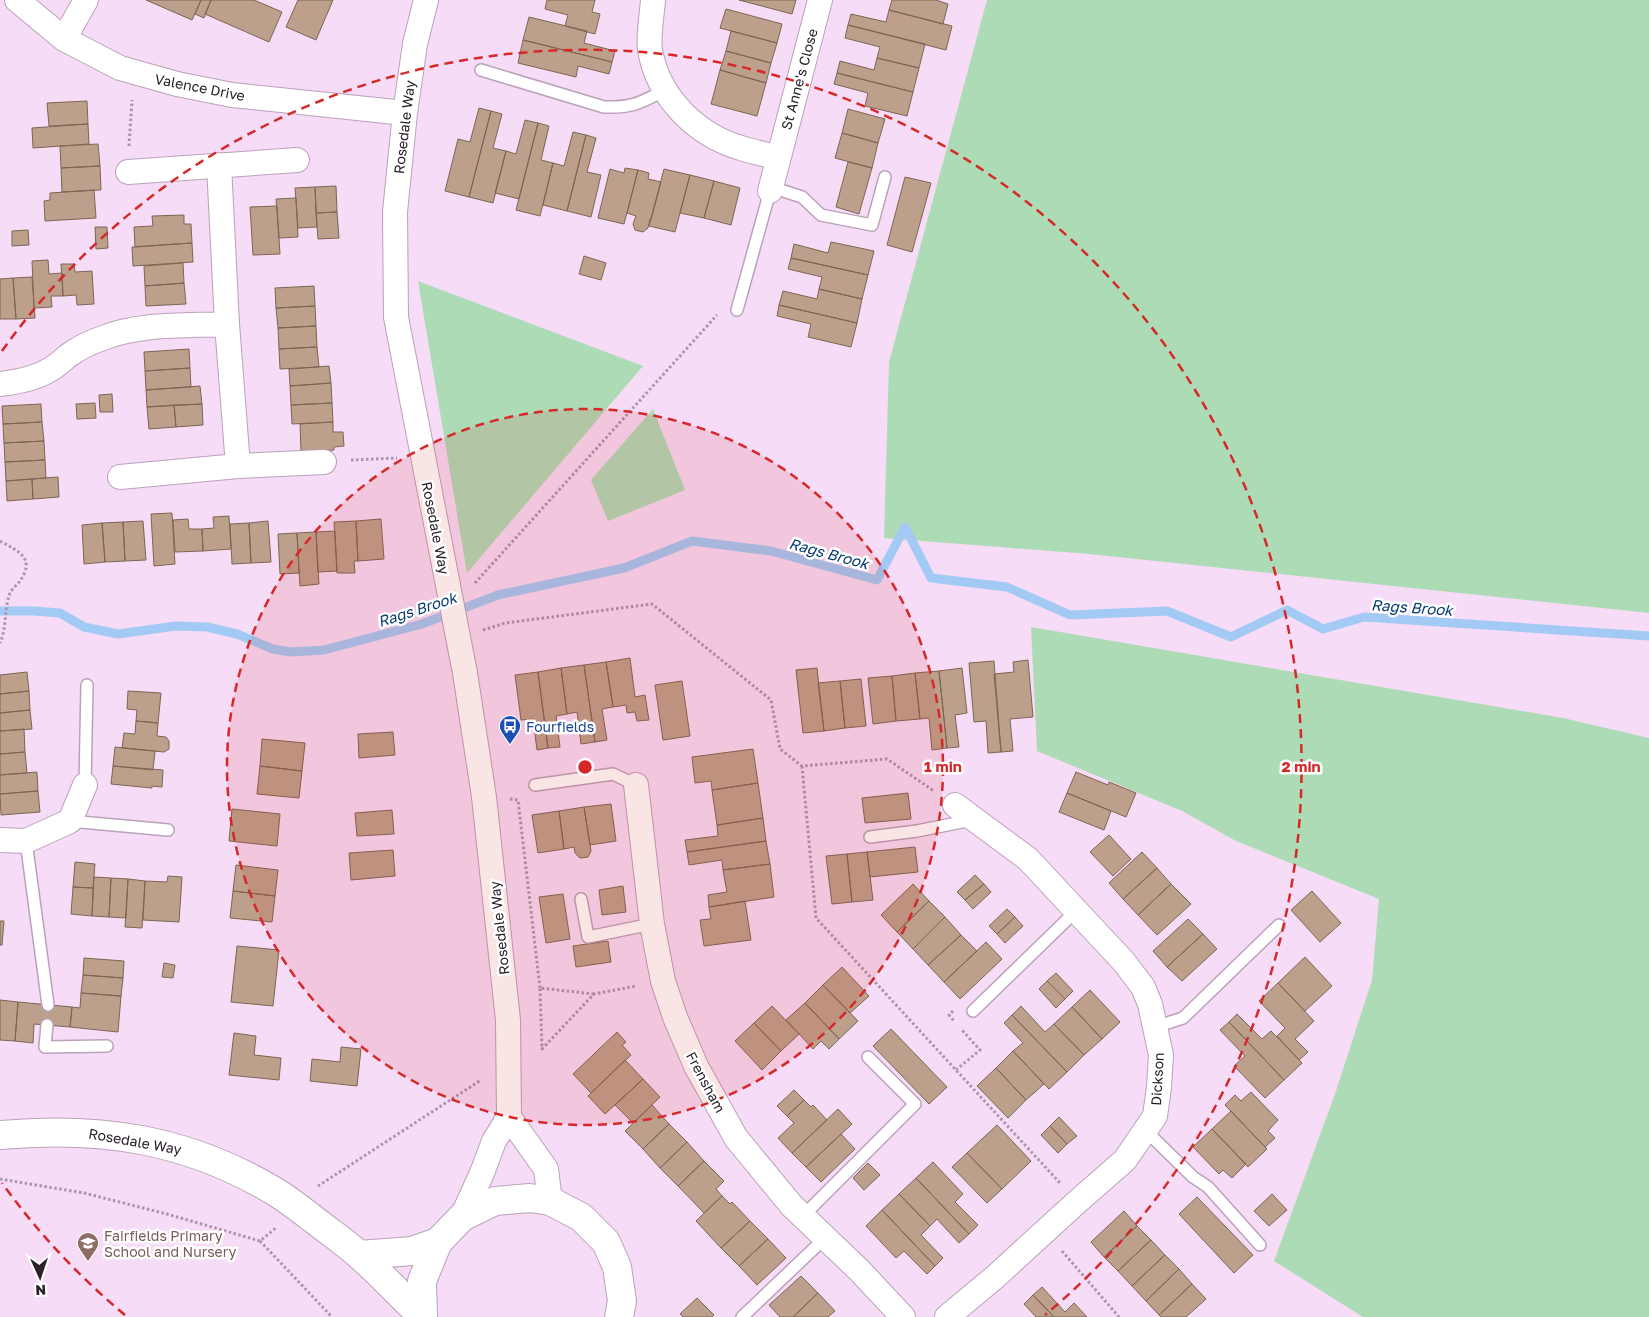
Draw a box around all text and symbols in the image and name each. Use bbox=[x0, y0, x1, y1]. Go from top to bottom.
street label: St Anne's Close bbox=[777, 26, 821, 132]
street label: Valence Drive bbox=[153, 70, 247, 104]
street label: Rosedale Way bbox=[390, 79, 418, 175]
street label: Rosedale Way bbox=[419, 480, 453, 576]
water label: Rags Brook bbox=[787, 534, 872, 574]
water label: Rags Brook bbox=[375, 587, 460, 631]
water label: Rags Brook bbox=[1371, 595, 1455, 620]
bus stop icon: Fourfields bbox=[498, 714, 522, 745]
place label: Fourfields bbox=[526, 718, 594, 735]
text: 1 min bbox=[924, 757, 962, 775]
text: 2 min bbox=[1281, 757, 1321, 775]
centre of rings bbox=[576, 758, 594, 776]
street label: Rosedale Way bbox=[486, 880, 512, 976]
street label: Frensham bbox=[683, 1049, 729, 1115]
street label: Dickson bbox=[1147, 1052, 1167, 1106]
street label: Rosedale Way bbox=[87, 1124, 183, 1158]
place label: Fairfields Primary School and Nursery bbox=[104, 1227, 237, 1260]
school or university icon: Fairfields Primary School and Nursery bbox=[76, 1231, 100, 1262]
north arrow bbox=[15, 1252, 65, 1302]
text: N bbox=[35, 1282, 46, 1299]

